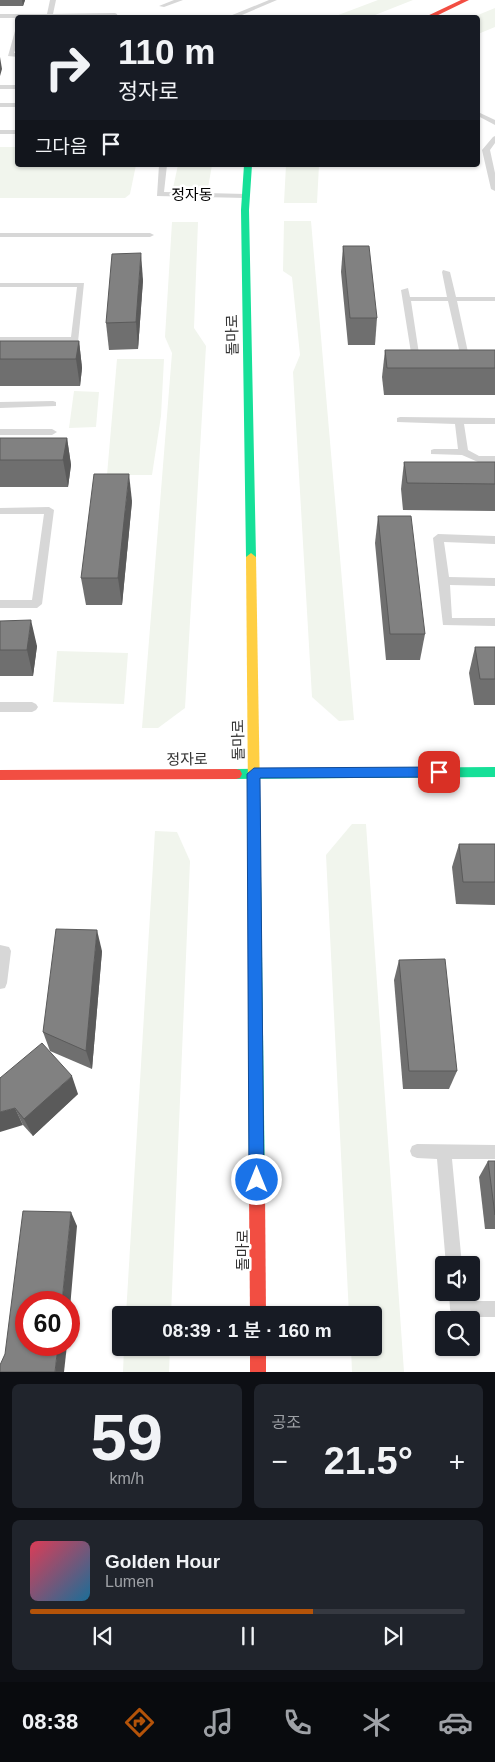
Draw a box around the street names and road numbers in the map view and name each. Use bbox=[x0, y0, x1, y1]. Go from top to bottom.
street label: 돌마로 bbox=[223, 314, 241, 356]
street label: 돌마로 bbox=[229, 719, 247, 761]
street label: 정자로 bbox=[166, 750, 208, 768]
street label: 돌마로 bbox=[234, 1229, 251, 1271]

